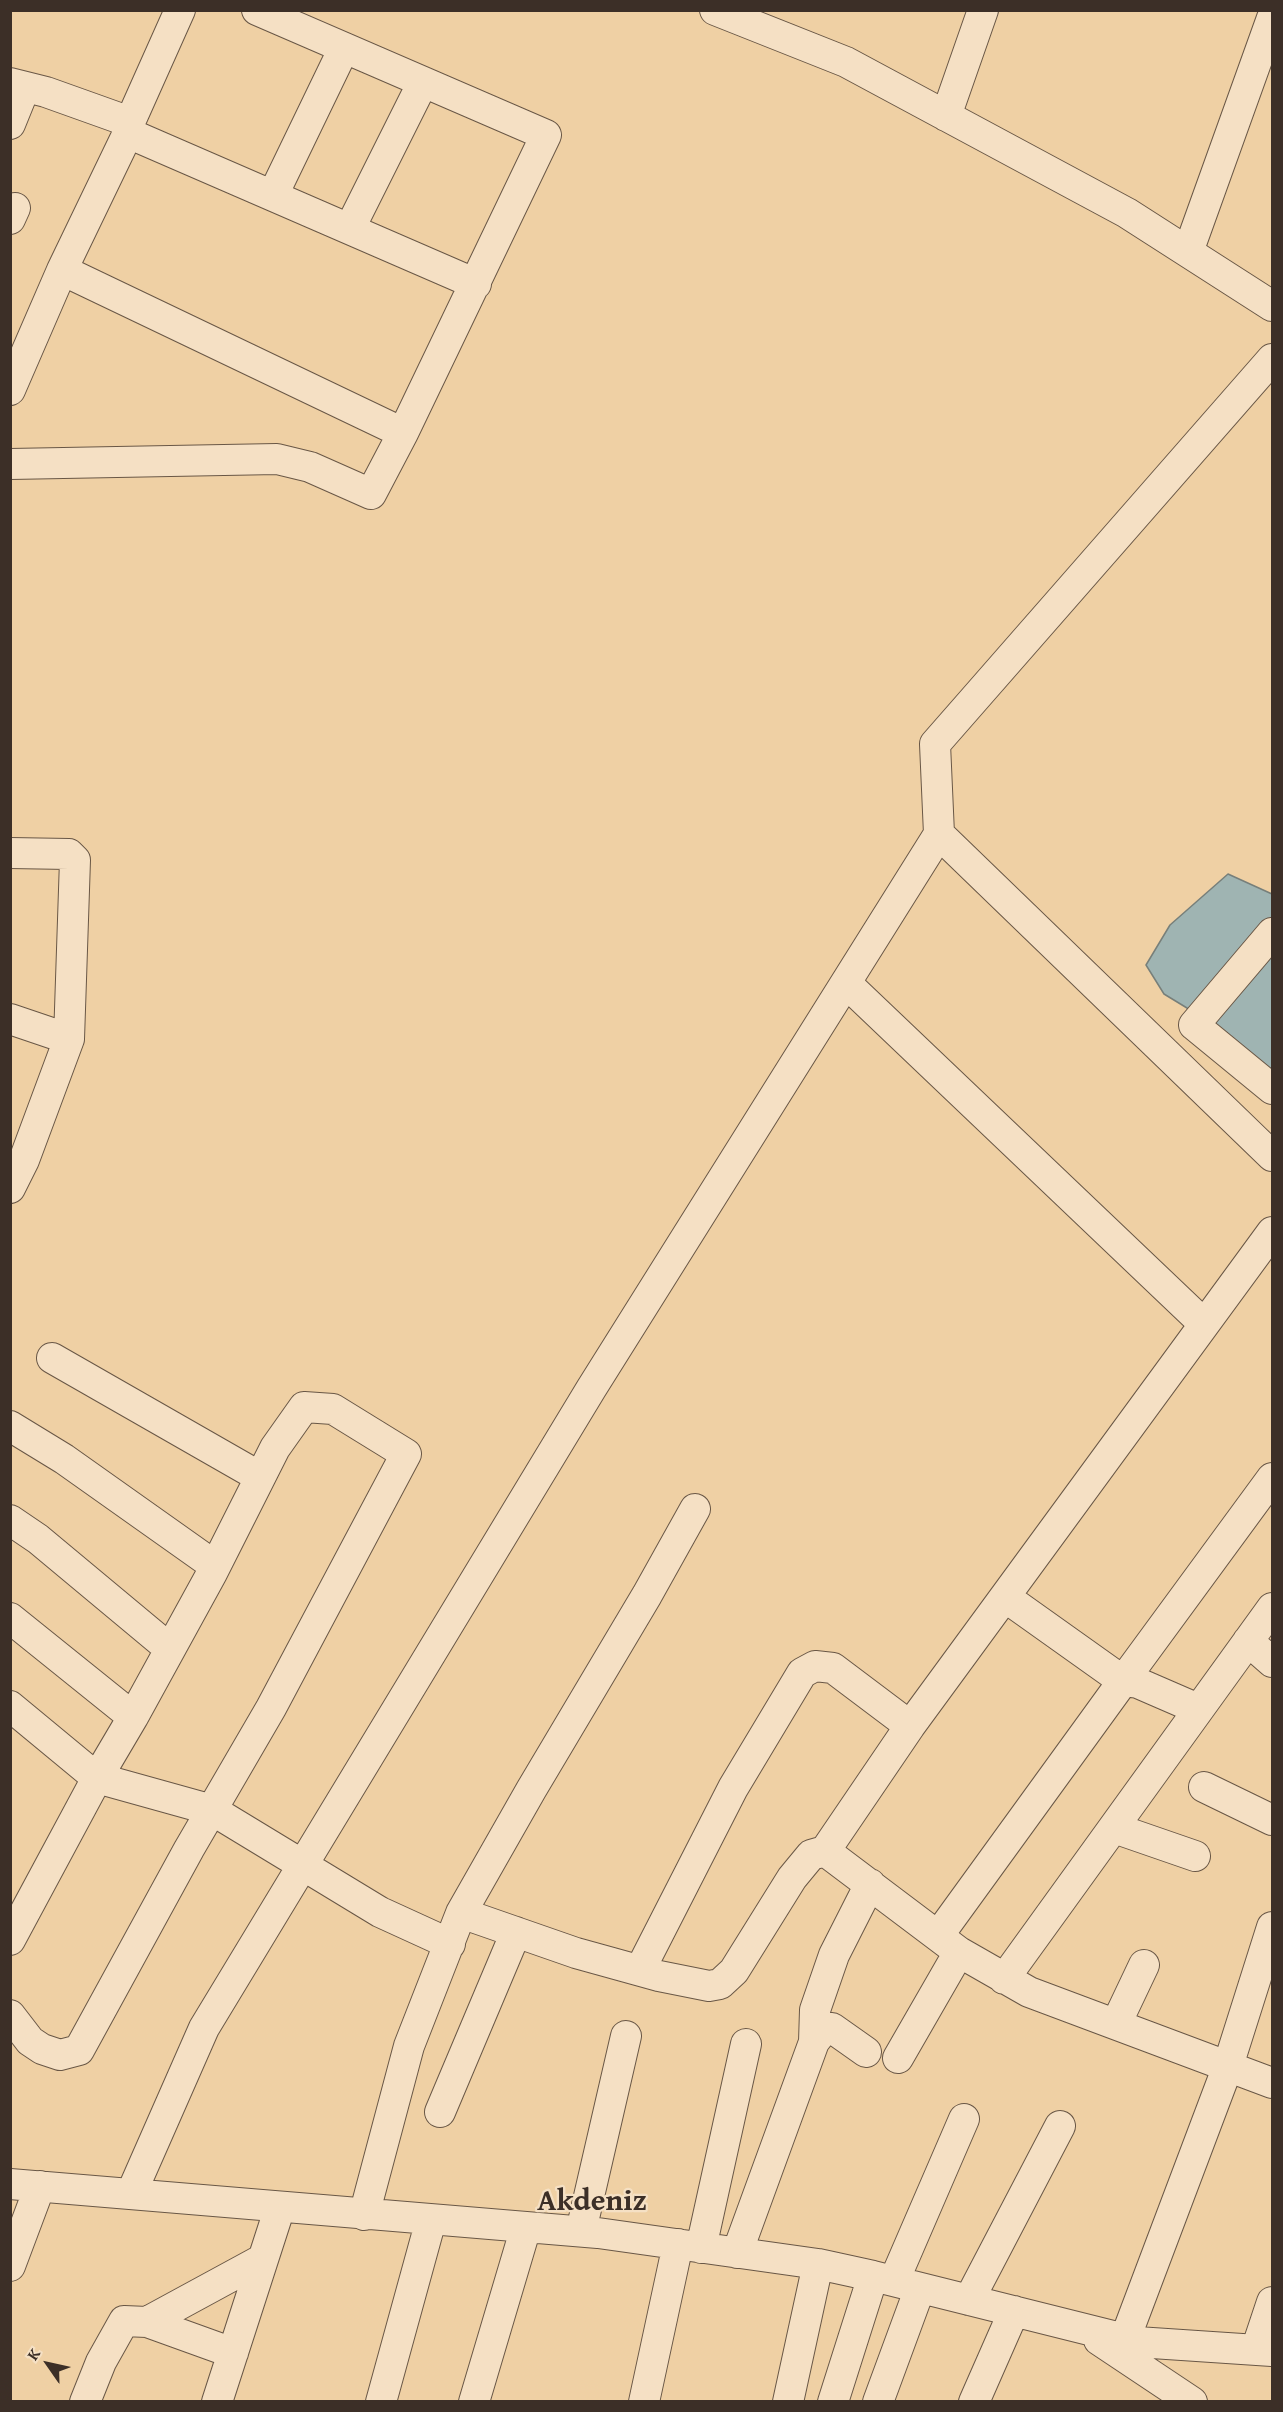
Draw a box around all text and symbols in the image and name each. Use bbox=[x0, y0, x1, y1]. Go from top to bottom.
district label: Akdeniz bbox=[537, 2184, 647, 2220]
north arrow bbox=[18, 2334, 78, 2394]
text: K bbox=[20, 2343, 46, 2365]

